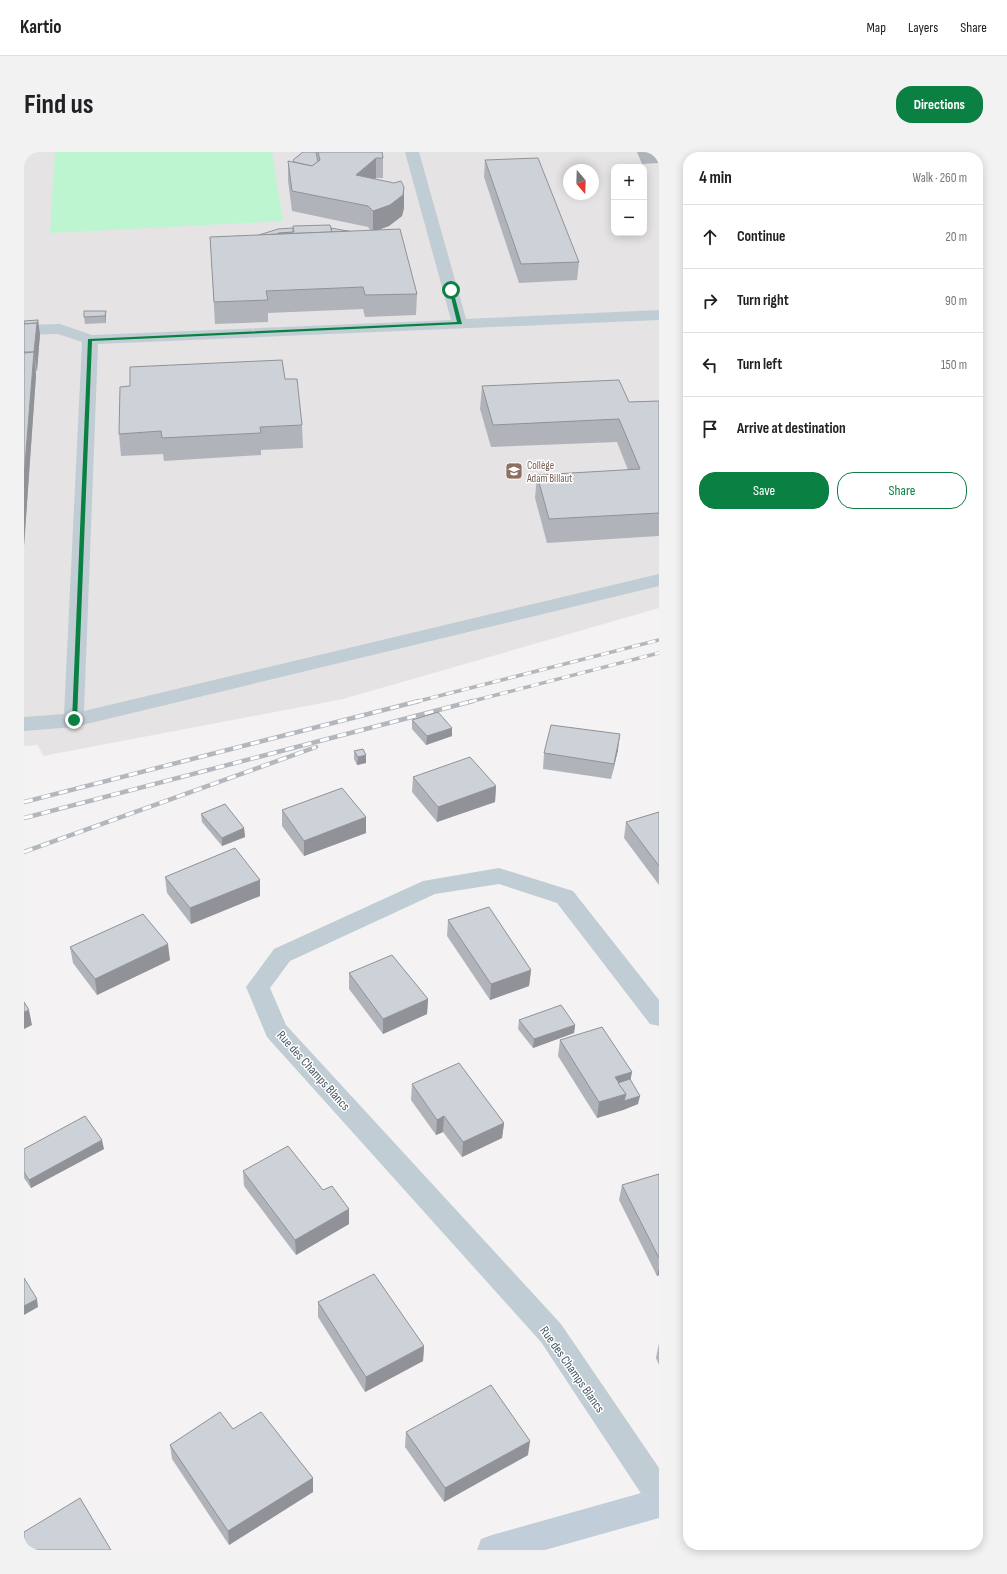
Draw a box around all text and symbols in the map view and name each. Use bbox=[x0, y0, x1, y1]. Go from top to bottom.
text: Kartio bbox=[20, 16, 62, 39]
text: Map bbox=[866, 19, 886, 36]
text: Layers bbox=[908, 19, 938, 36]
text: Share bbox=[960, 19, 987, 36]
button: Directions bbox=[896, 86, 983, 123]
text: Find us bbox=[24, 88, 93, 121]
north arrow bbox=[563, 164, 599, 200]
map controls bbox=[611, 164, 647, 236]
button: + bbox=[611, 164, 647, 200]
text: 4 min bbox=[699, 168, 732, 188]
text: Walk · 260 m bbox=[913, 170, 967, 186]
button: − bbox=[611, 200, 647, 236]
icon: ahead bbox=[699, 226, 721, 248]
text: Continue bbox=[737, 227, 786, 246]
text: 20 m bbox=[945, 229, 967, 245]
route start bbox=[442, 281, 460, 299]
icon: right bbox=[699, 290, 721, 312]
text: Turn right bbox=[737, 291, 789, 310]
text: 90 m bbox=[945, 293, 967, 309]
icon: left bbox=[699, 354, 721, 376]
text: Turn left bbox=[737, 355, 782, 374]
text: 150 m bbox=[941, 357, 967, 373]
icon: arrive bbox=[699, 418, 721, 440]
text: Arrive at destination bbox=[737, 419, 846, 438]
place label: Collège Adam Billaut bbox=[526, 459, 573, 485]
school or university icon: Collège Adam Billaut bbox=[504, 461, 524, 481]
button: Save bbox=[699, 472, 829, 509]
button: Share bbox=[837, 472, 967, 509]
route end bbox=[65, 711, 83, 729]
street label: Rue des Champs Blancs bbox=[273, 1027, 354, 1114]
street label: Rue des Champs Blancs bbox=[536, 1323, 608, 1416]

